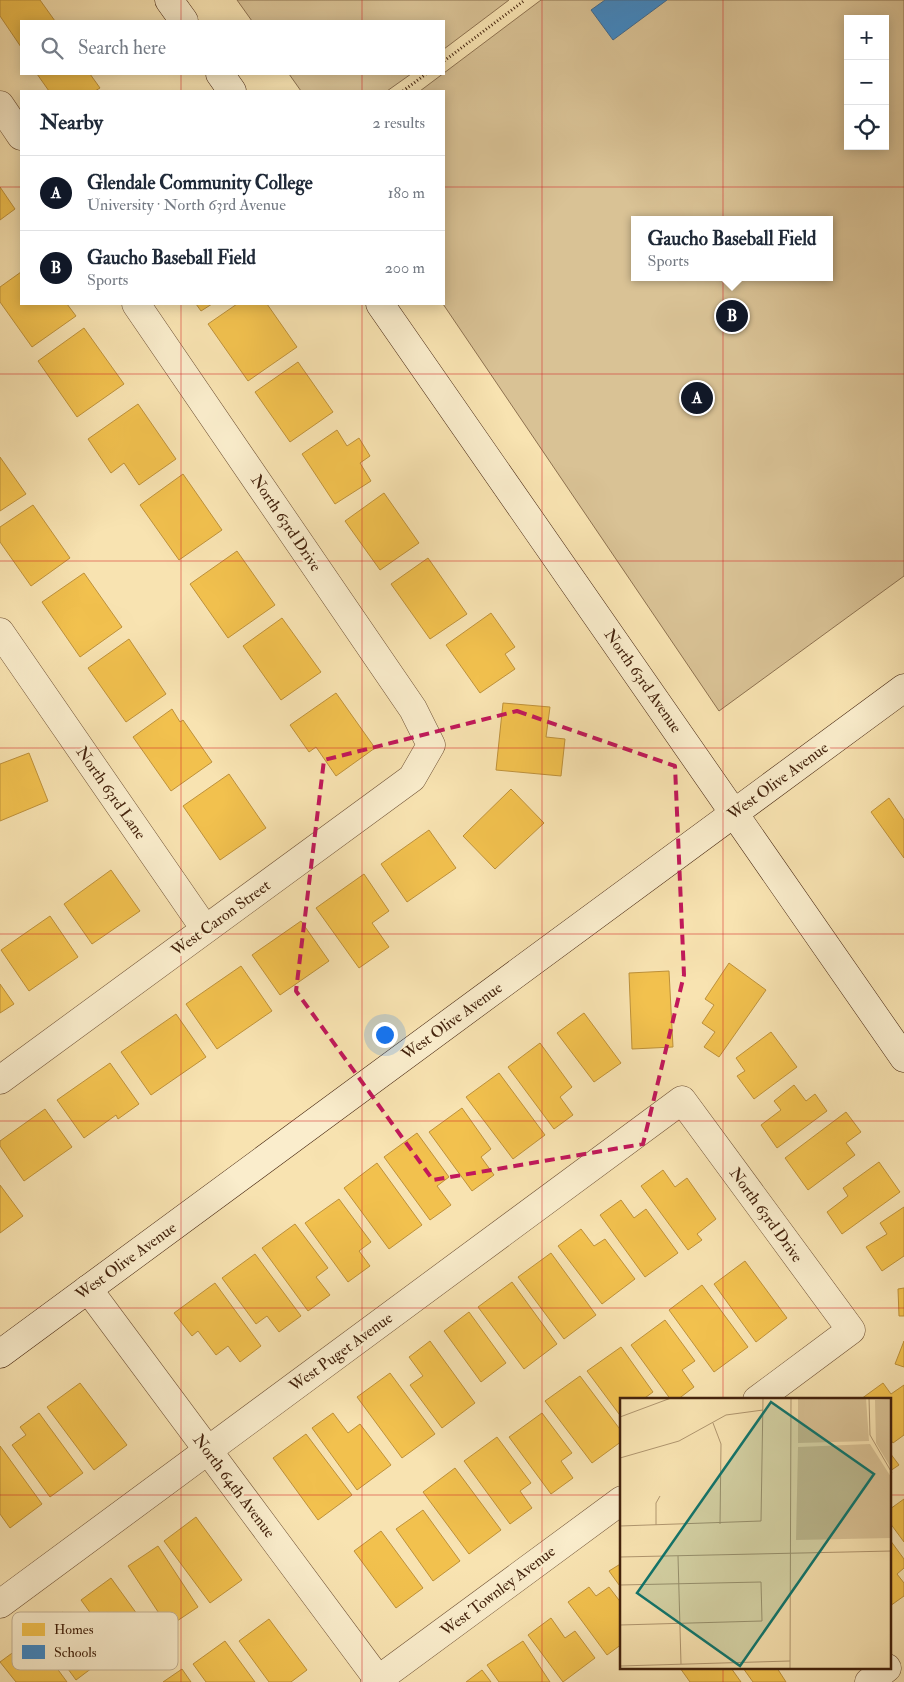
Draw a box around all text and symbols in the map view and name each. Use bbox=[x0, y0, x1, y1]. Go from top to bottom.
map controls bbox=[844, 15, 889, 150]
button: + bbox=[844, 15, 889, 60]
search box bbox=[20, 20, 445, 75]
icon: search bbox=[38, 34, 66, 62]
text: Search here bbox=[78, 36, 166, 60]
button: − bbox=[844, 60, 889, 105]
button: locate bbox=[844, 105, 889, 150]
text: Nearby bbox=[40, 109, 103, 136]
text: 2 results bbox=[372, 113, 425, 133]
text: Glendale Community College bbox=[87, 171, 313, 195]
text: A bbox=[51, 183, 61, 203]
text: 180 m bbox=[388, 183, 425, 203]
text: University · North 63rd Avenue bbox=[87, 195, 286, 215]
popup bbox=[631, 216, 833, 281]
text: Gaucho Baseball Field bbox=[648, 227, 816, 251]
text: Gaucho Baseball Field bbox=[87, 246, 256, 270]
text: Sports bbox=[648, 251, 689, 271]
text: B bbox=[51, 258, 61, 278]
text: 200 m bbox=[385, 258, 425, 278]
text: Sports bbox=[87, 270, 128, 290]
pin: B bbox=[716, 297, 748, 335]
pin: A bbox=[681, 379, 713, 417]
street label: North 63rd Drive bbox=[246, 471, 326, 575]
street label: North 63rd Avenue bbox=[600, 625, 686, 737]
street label: West Olive Avenue bbox=[723, 737, 833, 825]
street label: North 63rd Lane bbox=[72, 743, 151, 844]
street label: West Caron Street bbox=[167, 875, 274, 961]
street label: West Olive Avenue bbox=[397, 977, 507, 1065]
your location bbox=[372, 1022, 398, 1048]
street label: North 63rd Drive bbox=[725, 1164, 807, 1267]
street label: West Olive Avenue bbox=[71, 1217, 181, 1305]
street label: West Puget Avenue bbox=[285, 1308, 397, 1397]
inset map bbox=[620, 1398, 892, 1670]
street label: North 64th Avenue bbox=[189, 1430, 280, 1542]
street label: West Townley Avenue bbox=[436, 1541, 560, 1641]
legend bbox=[12, 1612, 178, 1670]
text: Homes bbox=[54, 1621, 94, 1638]
text: Schools bbox=[54, 1644, 97, 1661]

